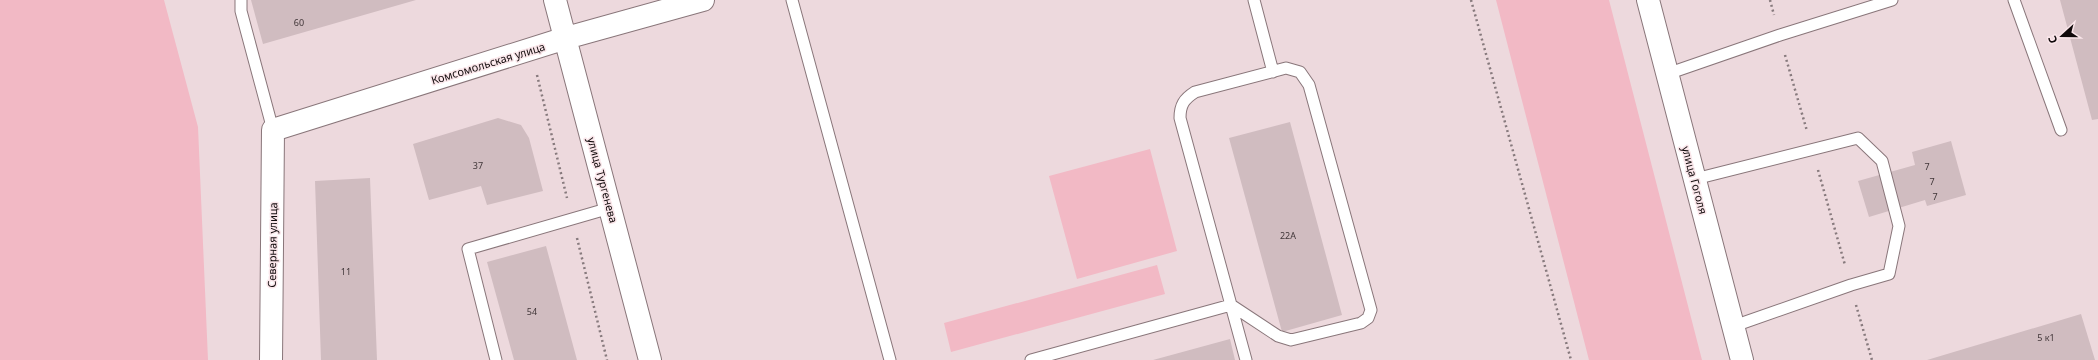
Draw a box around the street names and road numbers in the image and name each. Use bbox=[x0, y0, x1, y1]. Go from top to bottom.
street label: Комсомольская улица bbox=[429, 39, 547, 87]
street label: улица Тургенева bbox=[584, 135, 622, 225]
street label: улица Гоголя bbox=[1679, 144, 1711, 216]
street label: Северная улица bbox=[264, 202, 280, 288]

